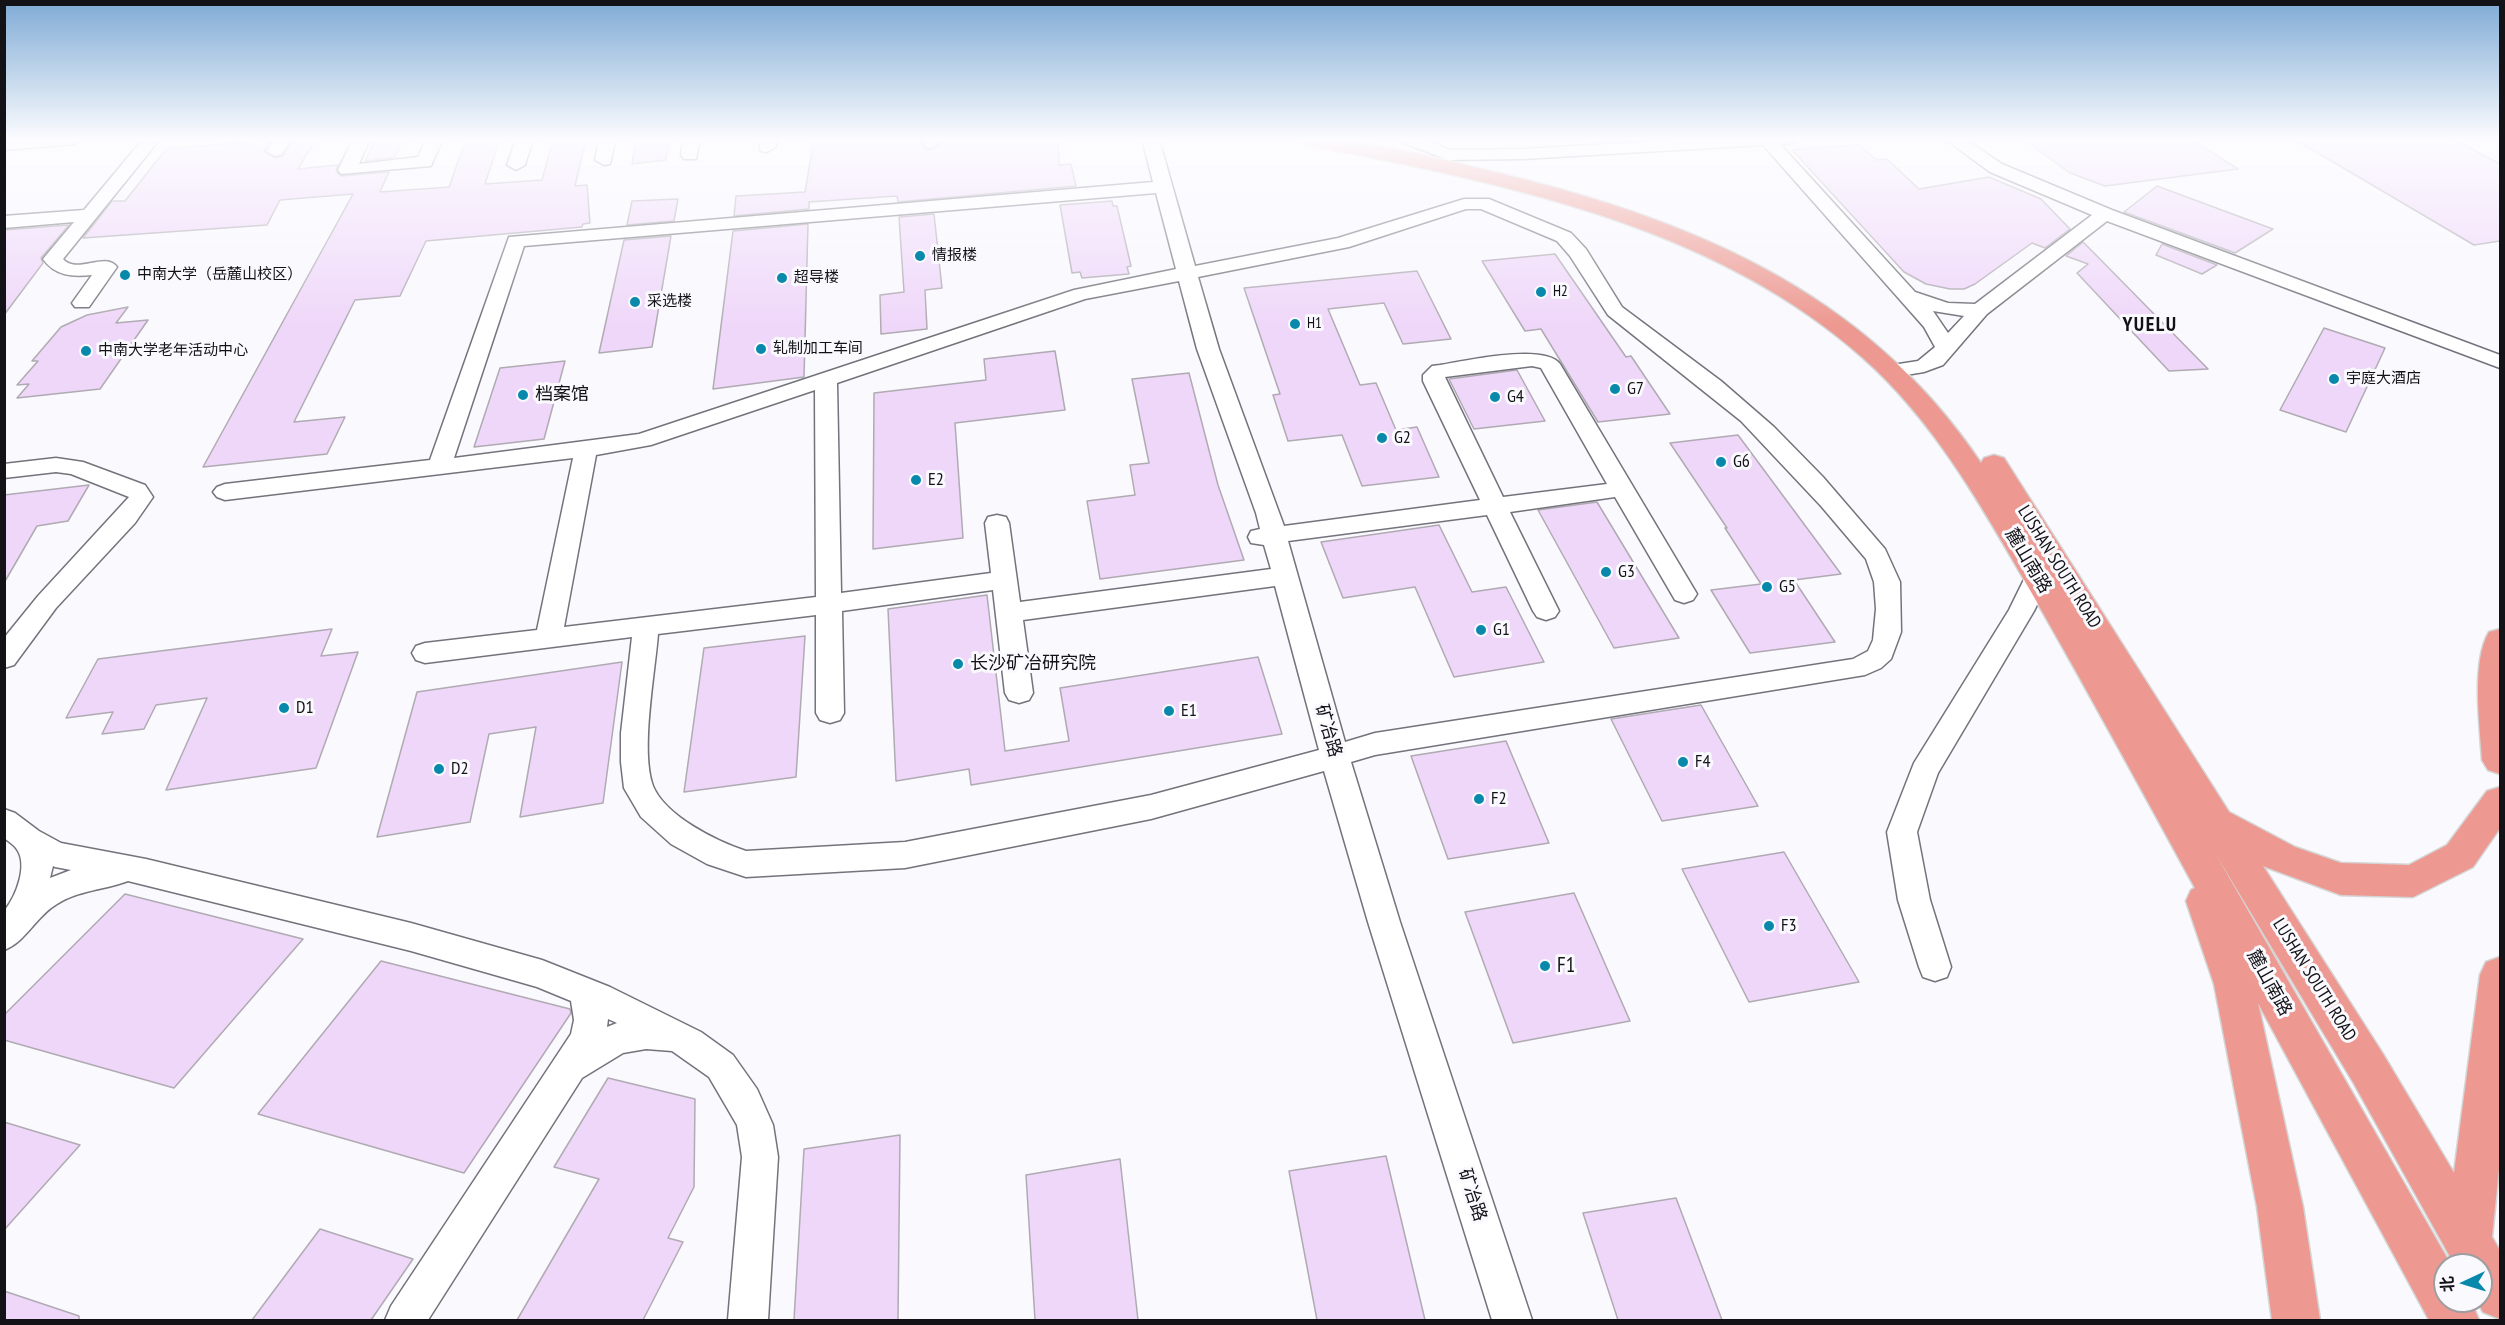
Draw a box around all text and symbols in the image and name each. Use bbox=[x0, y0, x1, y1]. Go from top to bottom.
place label: 情报楼 bbox=[932, 247, 977, 265]
marker: 情报楼 bbox=[913, 249, 927, 263]
place label: 中南大学（岳麓山校区） bbox=[137, 266, 302, 284]
marker: 中南大学（岳麓山校区） bbox=[118, 268, 132, 282]
place label: 超导楼 bbox=[794, 269, 839, 287]
marker: 超导楼 bbox=[775, 271, 789, 285]
place label: H2 bbox=[1553, 283, 1568, 301]
marker: H2 bbox=[1534, 285, 1548, 299]
place label: 采选楼 bbox=[647, 293, 692, 311]
marker: 采选楼 bbox=[628, 295, 642, 309]
district label: YUELU bbox=[2122, 313, 2178, 337]
place label: H1 bbox=[1307, 315, 1322, 333]
marker: H1 bbox=[1288, 317, 1302, 331]
place label: 轧制加工车间 bbox=[773, 340, 863, 358]
place label: 中南大学老年活动中心 bbox=[98, 342, 248, 360]
marker: 轧制加工车间 bbox=[754, 342, 768, 356]
marker: 中南大学老年活动中心 bbox=[79, 344, 93, 358]
place label: 宇庭大酒店 bbox=[2346, 370, 2421, 388]
marker: 宇庭大酒店 bbox=[2327, 372, 2341, 386]
place label: G7 bbox=[1627, 378, 1644, 400]
marker: G7 bbox=[1608, 382, 1622, 396]
place label: 档案馆 bbox=[535, 384, 589, 406]
place label: G4 bbox=[1507, 386, 1524, 408]
marker: 档案馆 bbox=[516, 388, 530, 402]
marker: G4 bbox=[1488, 390, 1502, 404]
place label: G2 bbox=[1394, 427, 1411, 449]
marker: G2 bbox=[1375, 431, 1389, 445]
place label: G6 bbox=[1733, 451, 1750, 473]
marker: G6 bbox=[1714, 455, 1728, 469]
place label: E2 bbox=[928, 469, 944, 491]
marker: E2 bbox=[909, 473, 923, 487]
street label: LUSHAN SOUTH ROAD bbox=[2013, 502, 2105, 632]
street label: 麓山南路 bbox=[2000, 525, 2056, 597]
place label: G3 bbox=[1618, 561, 1635, 583]
marker: G3 bbox=[1599, 565, 1613, 579]
place label: G5 bbox=[1779, 576, 1796, 598]
marker: G5 bbox=[1760, 580, 1774, 594]
place label: G1 bbox=[1493, 619, 1510, 641]
marker: G1 bbox=[1474, 623, 1488, 637]
place label: 长沙矿冶研究院 bbox=[970, 653, 1096, 675]
marker: 长沙矿冶研究院 bbox=[951, 657, 965, 671]
place label: D1 bbox=[296, 697, 314, 719]
place label: E1 bbox=[1181, 700, 1197, 722]
marker: D1 bbox=[277, 701, 291, 715]
street label: 矿冶路 bbox=[1310, 702, 1346, 760]
marker: E1 bbox=[1162, 704, 1176, 718]
place label: F4 bbox=[1695, 751, 1711, 773]
marker: F4 bbox=[1676, 755, 1690, 769]
place label: D2 bbox=[451, 758, 469, 780]
marker: D2 bbox=[432, 762, 446, 776]
place label: F2 bbox=[1491, 788, 1507, 810]
marker: F2 bbox=[1472, 792, 1486, 806]
place label: F3 bbox=[1781, 915, 1797, 937]
street label: LUSHAN SOUTH ROAD bbox=[2268, 915, 2360, 1045]
marker: F3 bbox=[1762, 919, 1776, 933]
street label: 麓山南路 bbox=[2242, 946, 2296, 1020]
place label: F1 bbox=[1557, 953, 1575, 979]
marker: F1 bbox=[1538, 959, 1552, 973]
street label: 矿冶路 bbox=[1453, 1166, 1491, 1224]
north arrow bbox=[2433, 1253, 2493, 1313]
text: 北 bbox=[2437, 1275, 2458, 1293]

